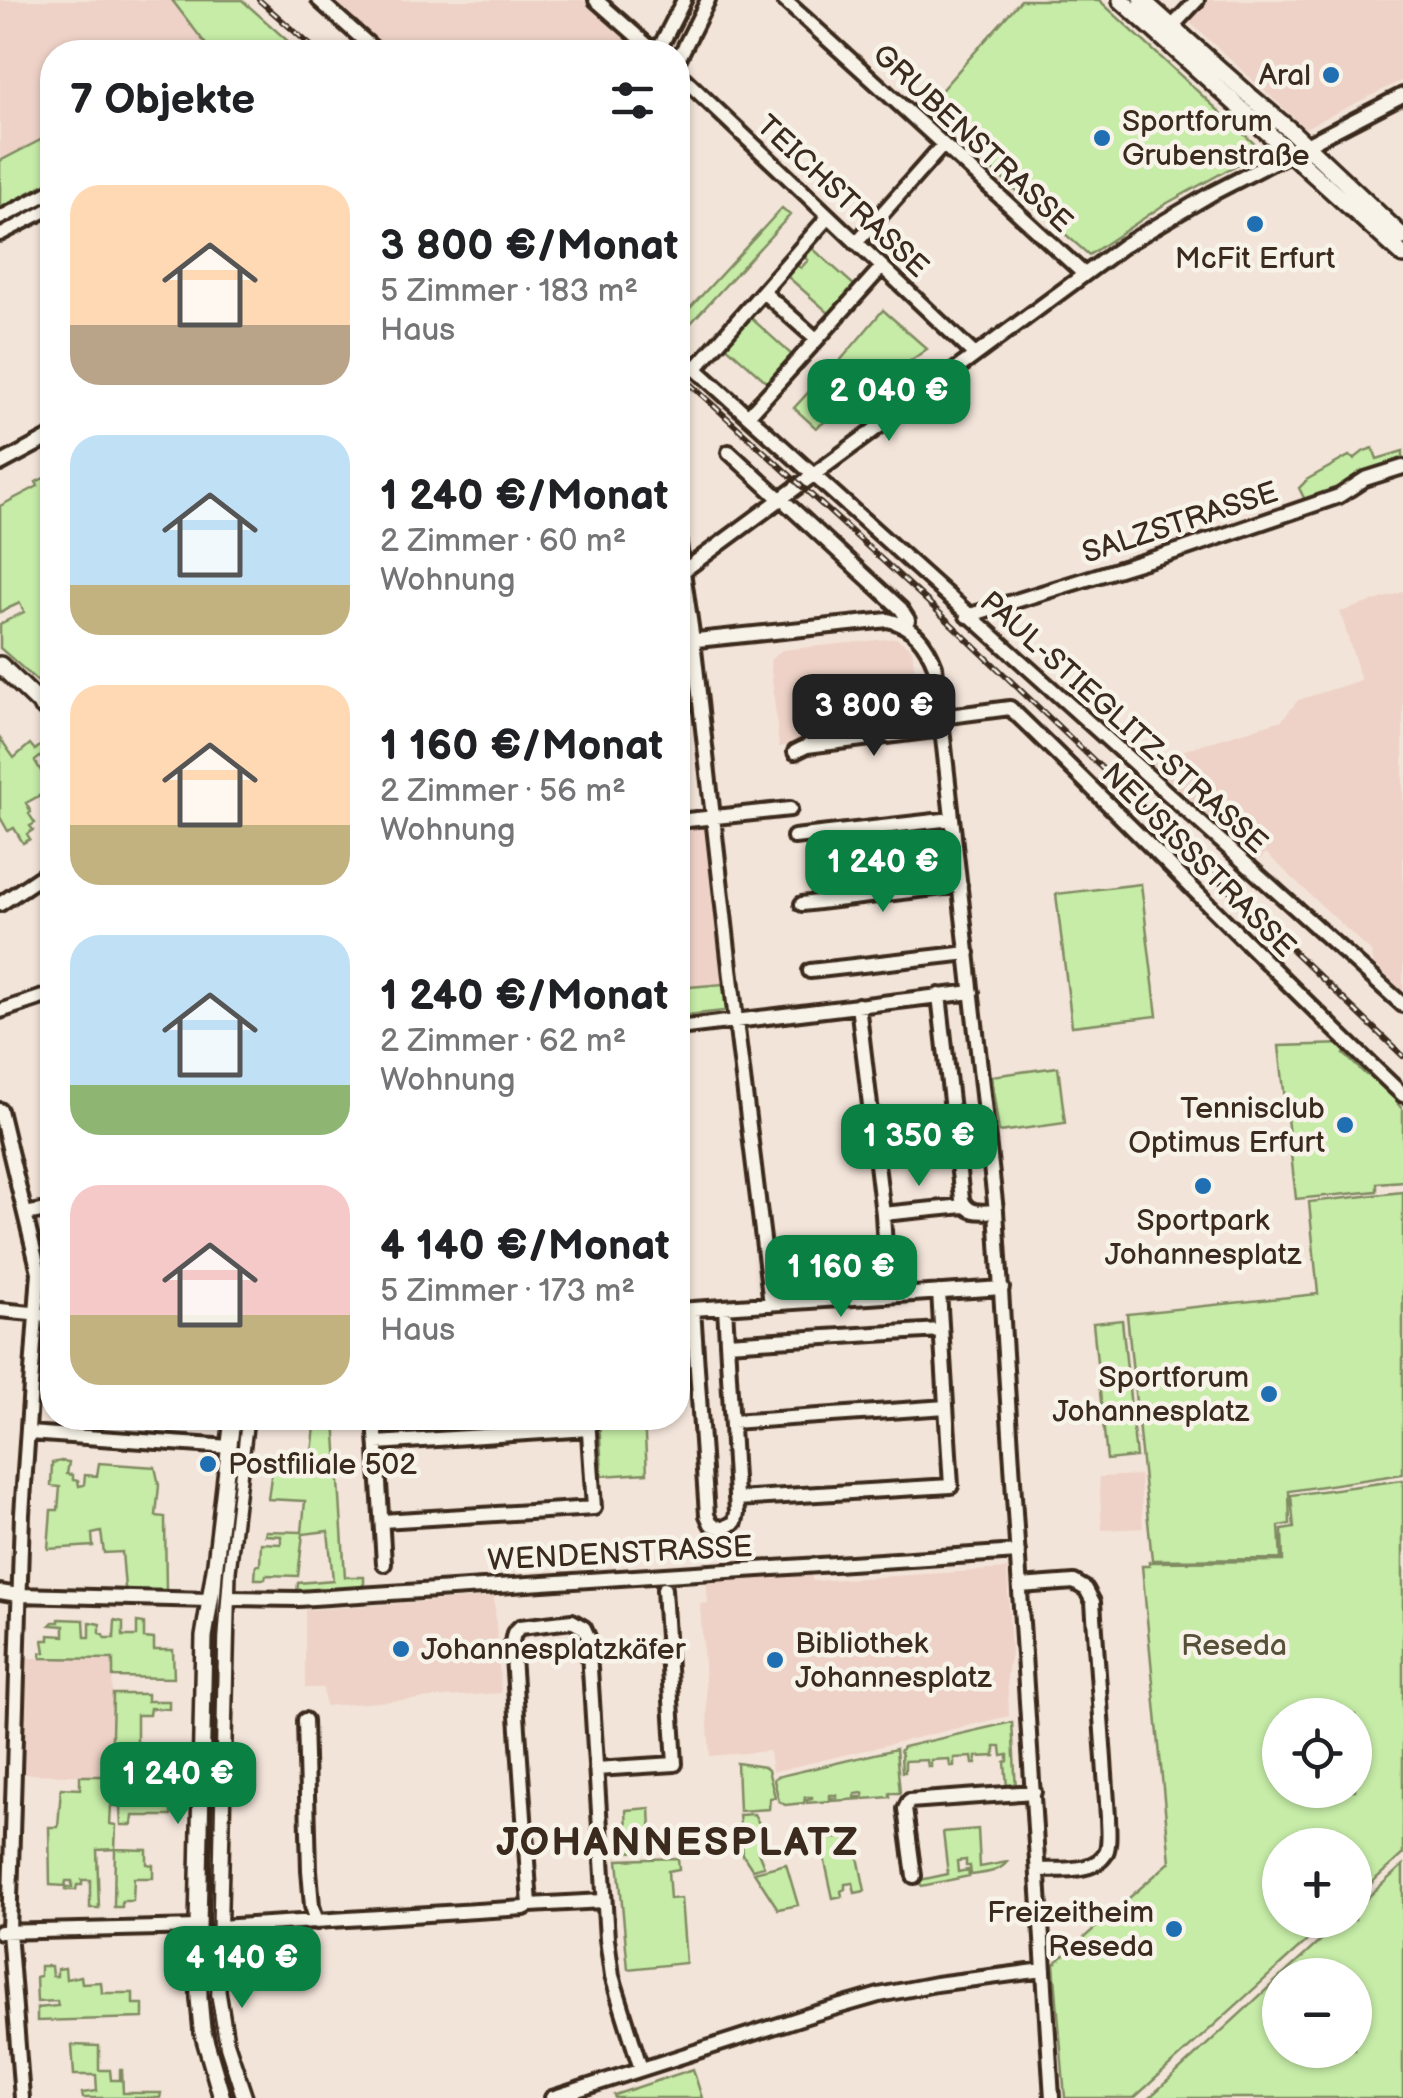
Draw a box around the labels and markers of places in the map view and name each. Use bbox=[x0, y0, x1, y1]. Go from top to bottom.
place label: Aral bbox=[1259, 58, 1311, 94]
marker: Aral bbox=[1320, 64, 1342, 86]
place label: Sportforum Grubenstraße bbox=[1122, 104, 1309, 174]
marker: Sportforum Grubenstraße bbox=[1091, 127, 1113, 149]
marker: McFit Erfurt bbox=[1244, 213, 1266, 235]
place label: McFit Erfurt bbox=[1175, 241, 1335, 277]
pin: 2 040 € bbox=[797, 359, 981, 444]
pin: 3 800 € bbox=[782, 674, 966, 759]
pin: 1 240 € bbox=[791, 830, 975, 915]
place label: Tennisclub Optimus Erfurt bbox=[1128, 1091, 1325, 1161]
pin: 1 350 € bbox=[827, 1104, 1011, 1189]
marker: Tennisclub Optimus Erfurt bbox=[1334, 1114, 1356, 1136]
marker: Sportpark Johannesplatz bbox=[1192, 1175, 1214, 1197]
place label: Sportpark Johannesplatz bbox=[1105, 1203, 1302, 1273]
pin: 1 160 € bbox=[749, 1235, 933, 1320]
place label: Sportforum Johannesplatz bbox=[1052, 1360, 1250, 1430]
marker: Sportforum Johannesplatz bbox=[1258, 1383, 1280, 1405]
place label: Postfiliale 502 bbox=[228, 1447, 417, 1483]
marker: Postfiliale 502 bbox=[197, 1453, 219, 1475]
place label: Bibliothek Johannesplatz bbox=[795, 1626, 992, 1696]
place label: Johannesplatzkäfer bbox=[421, 1632, 687, 1668]
marker: Johannesplatzkäfer bbox=[390, 1638, 412, 1660]
marker: Bibliothek Johannesplatz bbox=[764, 1649, 786, 1671]
pin: 1 240 € bbox=[86, 1742, 270, 1827]
place label: Freizeitheim Reseda bbox=[987, 1895, 1154, 1965]
marker: Freizeitheim Reseda bbox=[1163, 1918, 1185, 1940]
pin: 4 140 € bbox=[150, 1926, 334, 2011]

